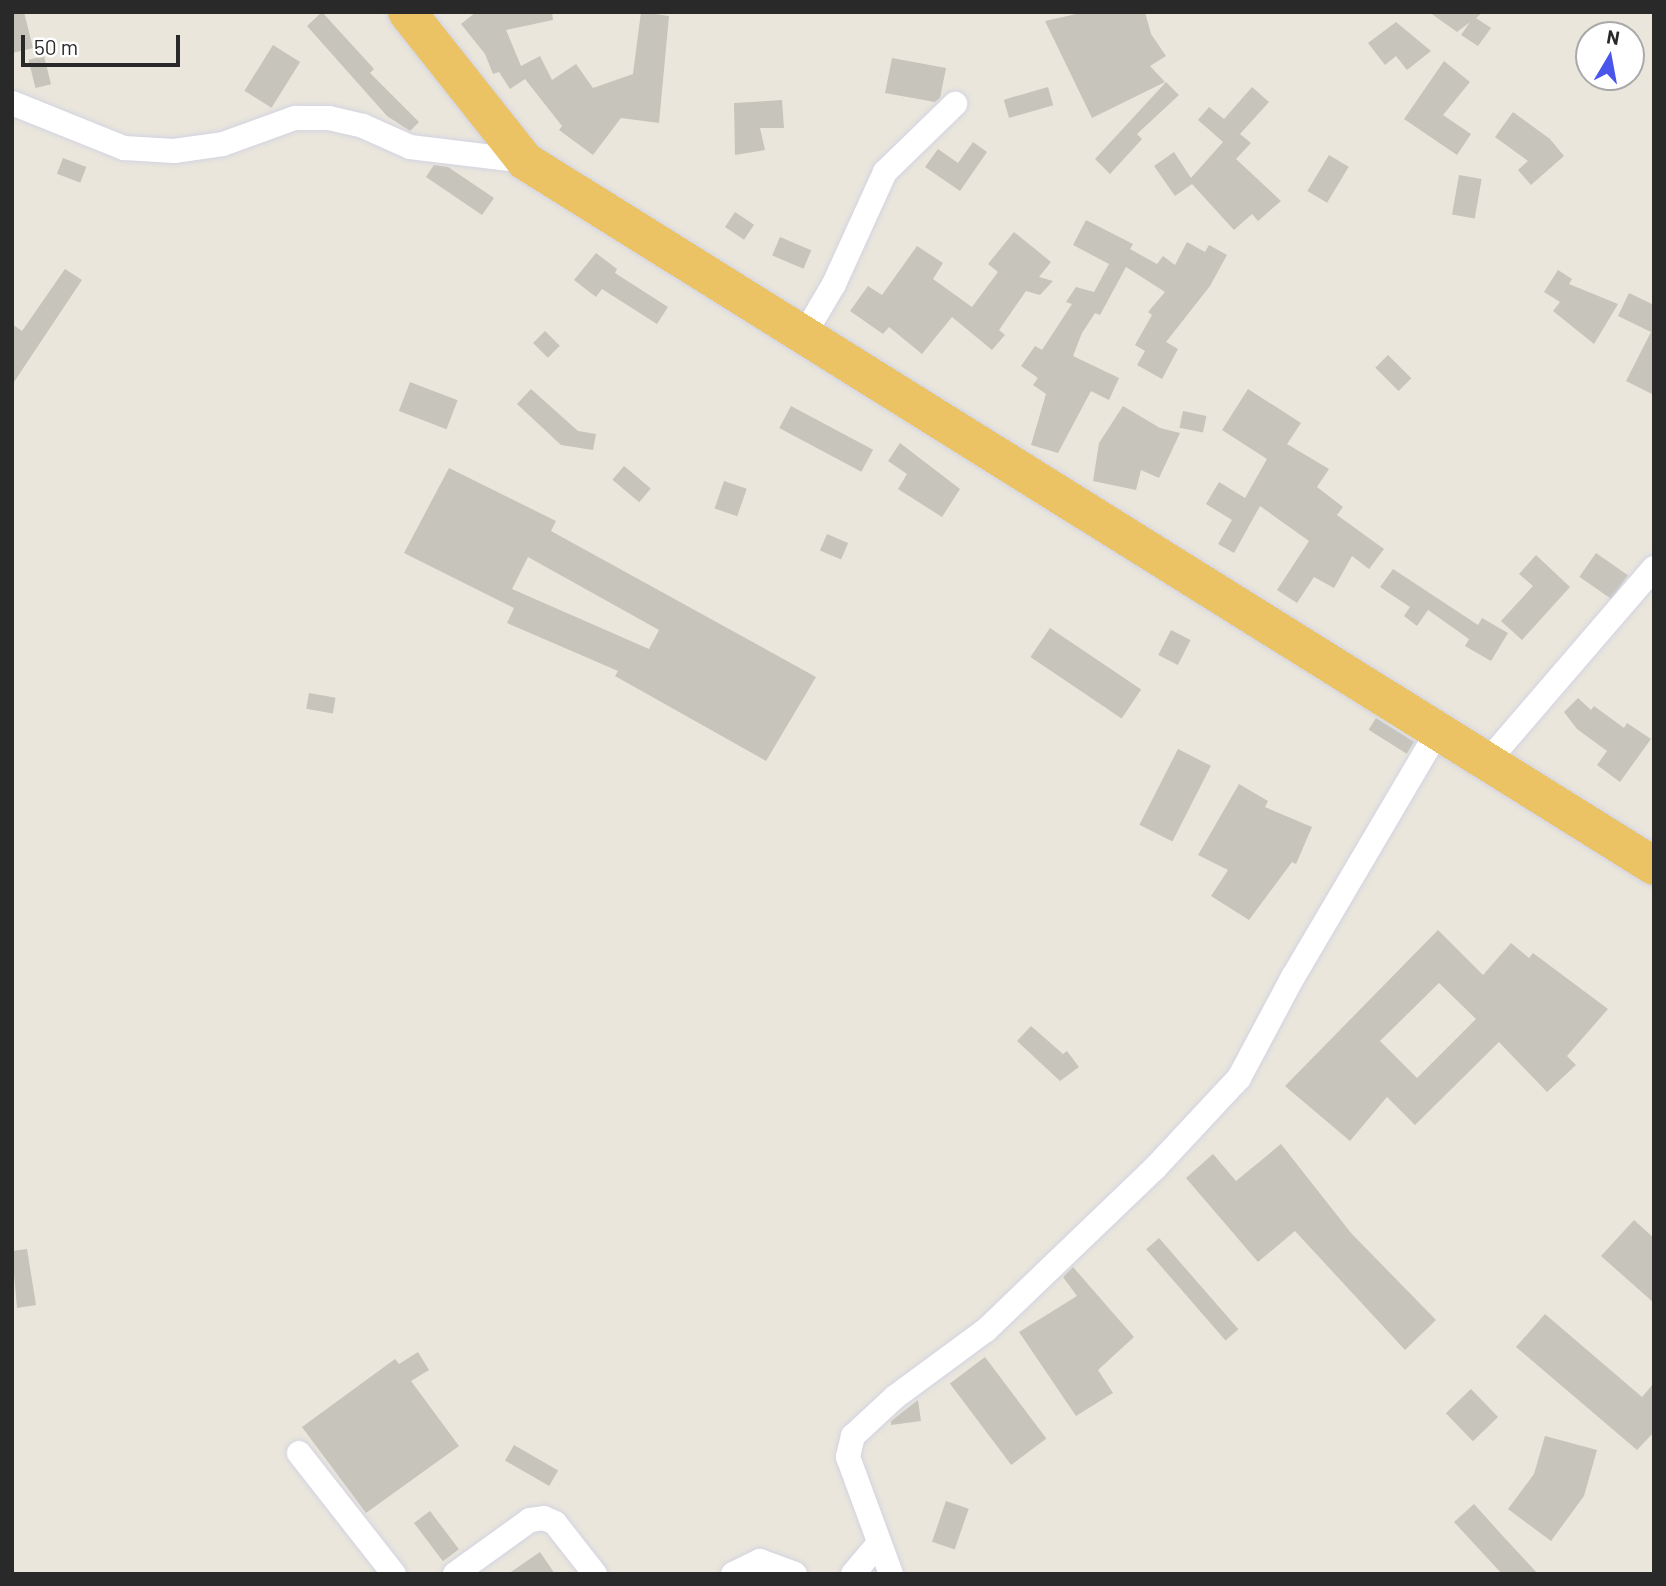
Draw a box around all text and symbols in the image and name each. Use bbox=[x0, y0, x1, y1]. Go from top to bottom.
scale bar bbox=[24, 21, 184, 65]
north arrow bbox=[1575, 21, 1645, 91]
text: N bbox=[1605, 24, 1622, 49]
text: 50 m bbox=[34, 34, 78, 59]

